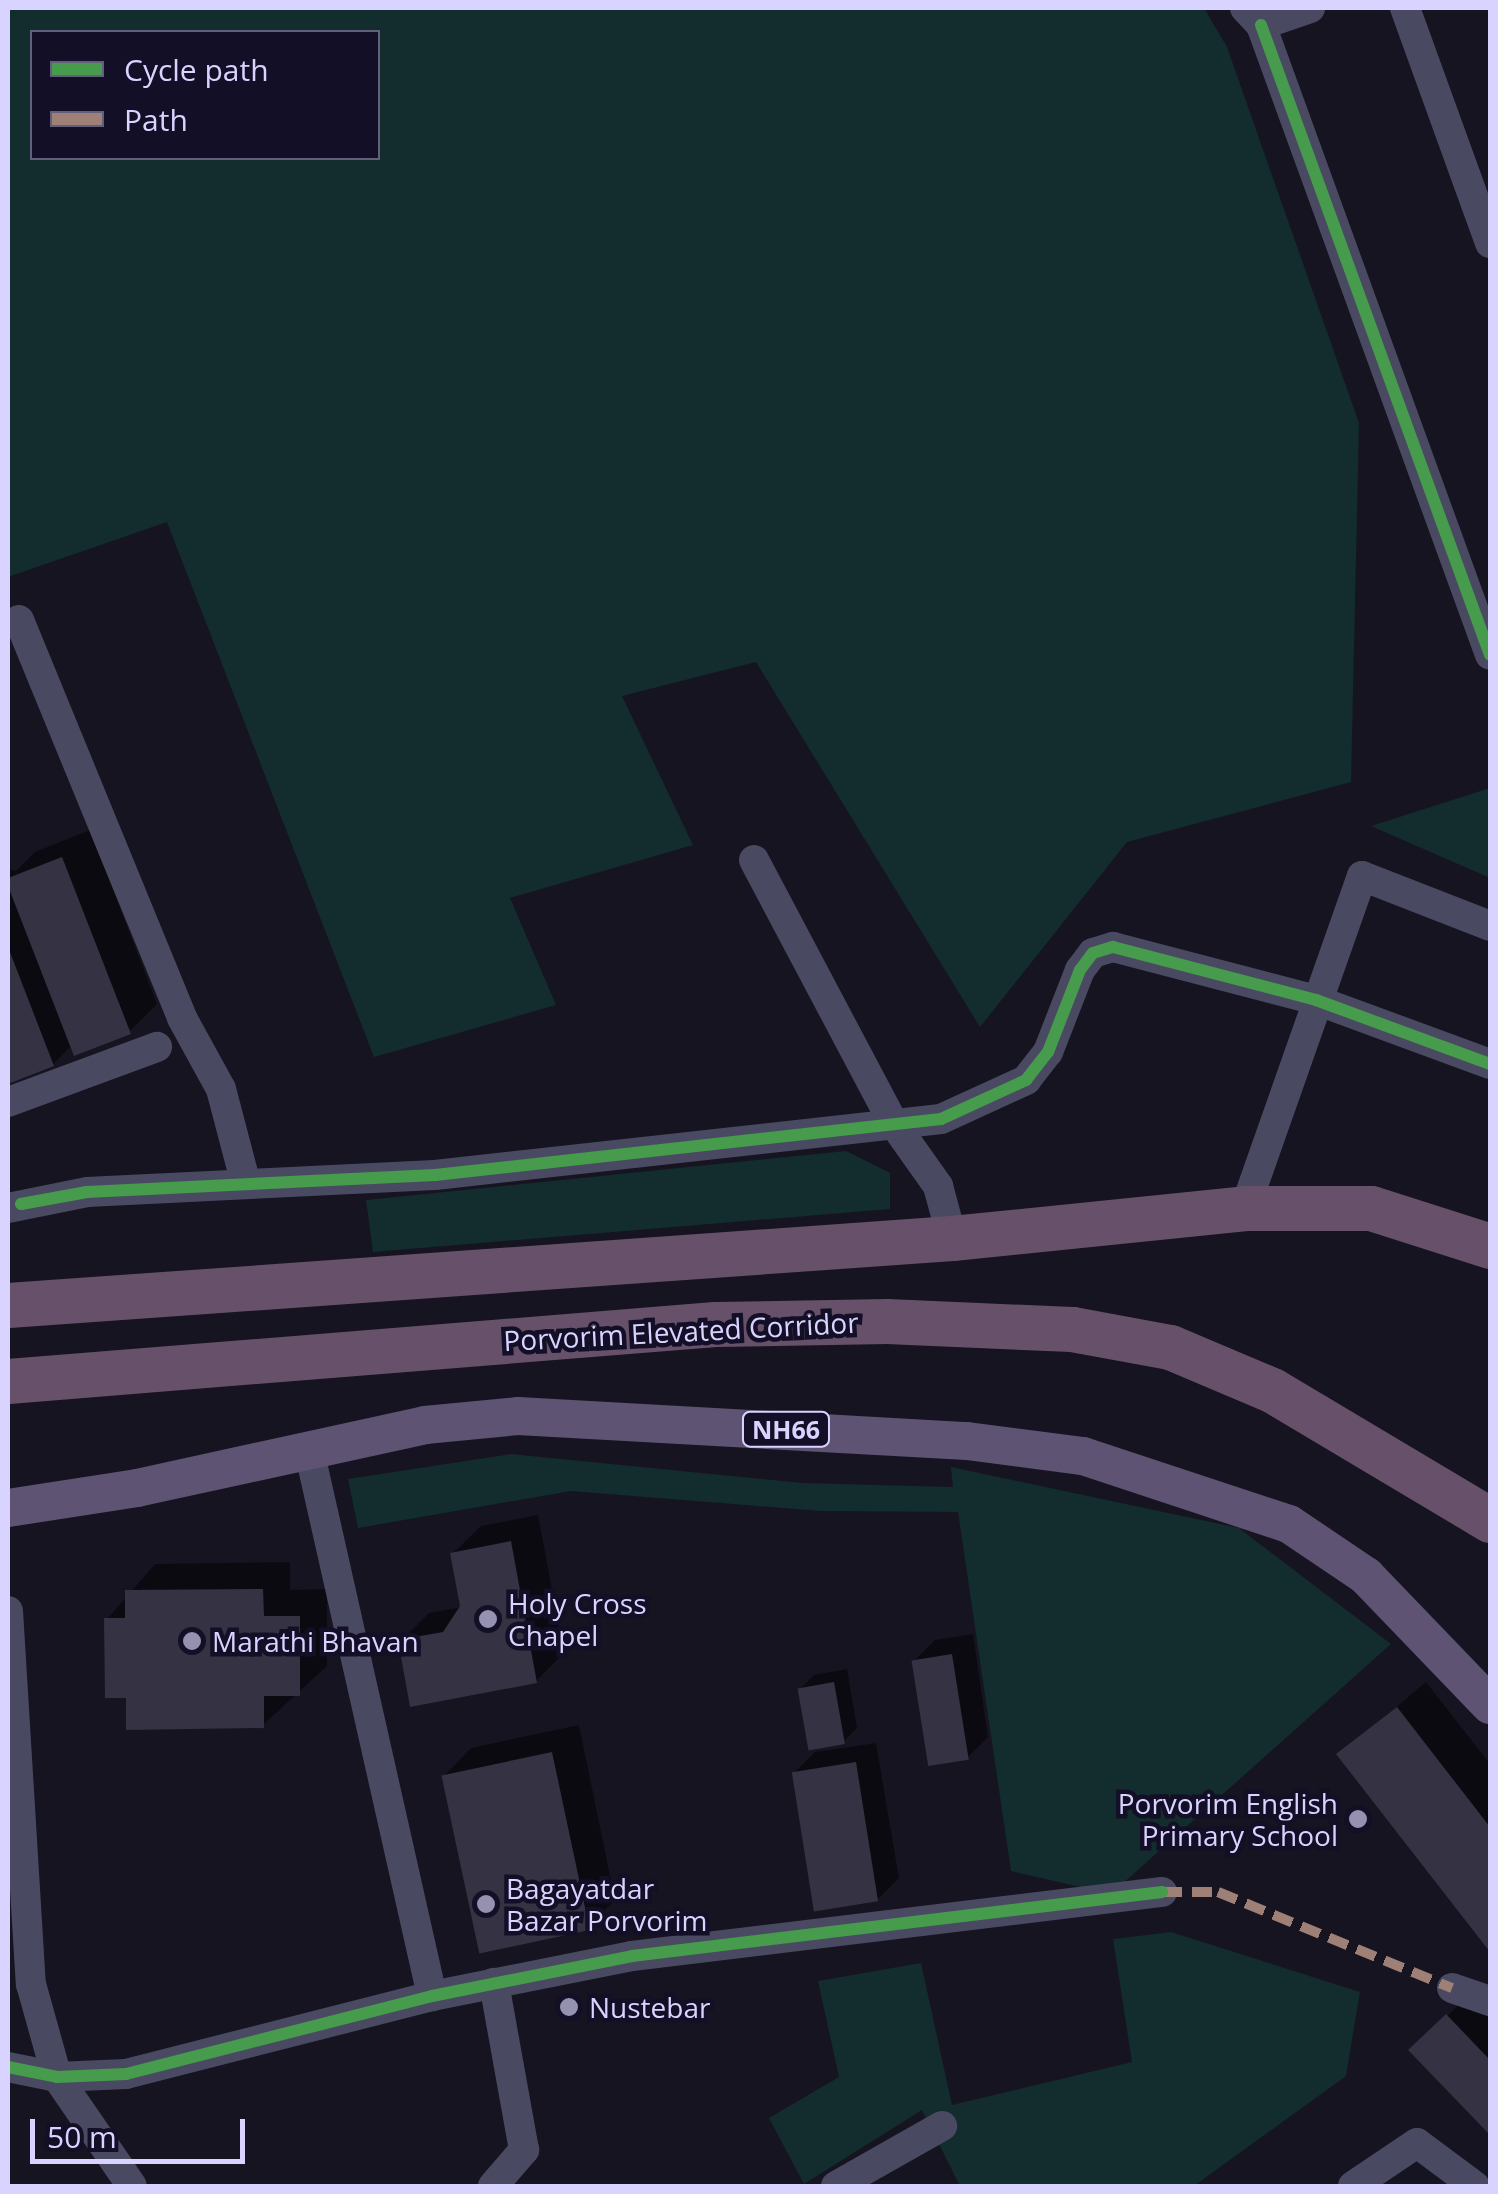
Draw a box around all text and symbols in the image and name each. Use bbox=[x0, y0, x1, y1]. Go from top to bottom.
legend bbox=[30, 30, 380, 160]
text: Cycle path bbox=[124, 49, 269, 90]
text: Path bbox=[124, 99, 188, 140]
street label: Porvorim Elevated Corridor bbox=[503, 1305, 859, 1357]
road number: NH66 bbox=[741, 1409, 831, 1449]
place label: Holy Cross Chapel bbox=[508, 1586, 646, 1652]
marker: Holy Cross Chapel bbox=[477, 1608, 499, 1630]
place label: Marathi Bhavan bbox=[212, 1624, 419, 1658]
marker: Marathi Bhavan bbox=[181, 1630, 203, 1652]
place label: Porvorim English Primary School bbox=[1118, 1786, 1338, 1852]
marker: Porvorim English Primary School bbox=[1347, 1808, 1369, 1830]
place label: Bagayatdar Bazar Porvorim bbox=[506, 1871, 707, 1937]
marker: Bagayatdar Bazar Porvorim bbox=[475, 1893, 497, 1915]
place label: Nustebar bbox=[589, 1990, 710, 2024]
marker: Nustebar bbox=[558, 1996, 580, 2018]
scale bar bbox=[35, 2099, 250, 2161]
text: 50 m bbox=[47, 2116, 117, 2157]

